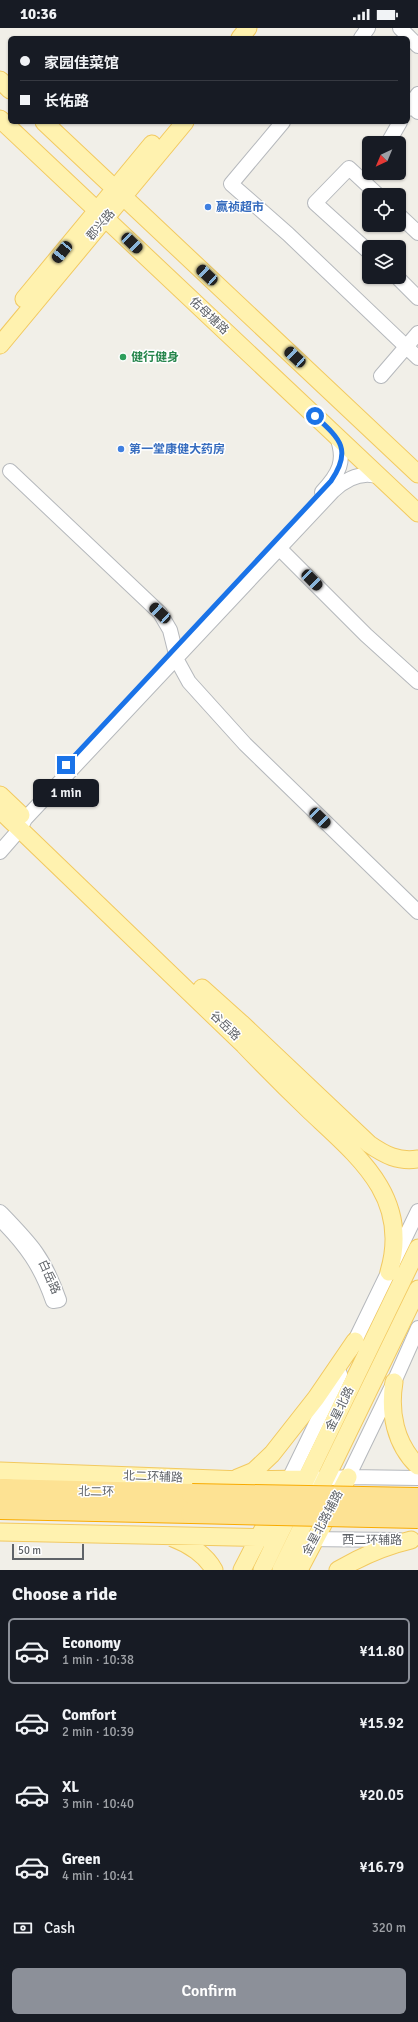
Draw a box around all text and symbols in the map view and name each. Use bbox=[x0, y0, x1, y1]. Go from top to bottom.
text: 10:36 bbox=[20, 5, 57, 23]
text: 家园佳菜馆 bbox=[44, 54, 119, 72]
text: 长佑路 bbox=[44, 92, 89, 110]
north arrow bbox=[362, 136, 406, 180]
map controls bbox=[362, 136, 406, 284]
button: locate bbox=[362, 188, 406, 232]
place label: 赢祯超市 bbox=[216, 200, 264, 215]
marker: 赢祯超市 bbox=[203, 202, 213, 212]
street label: 郡兴路 bbox=[84, 206, 118, 244]
car bbox=[119, 230, 145, 256]
car bbox=[50, 239, 74, 265]
button: layers bbox=[362, 240, 406, 284]
car bbox=[194, 262, 220, 288]
street label: 佑母塘路 bbox=[186, 294, 232, 338]
car bbox=[282, 344, 308, 370]
place label: 健行健身 bbox=[131, 350, 179, 365]
marker: 健行健身 bbox=[118, 352, 128, 362]
route start bbox=[306, 407, 324, 425]
place label: 第一堂康健大药房 bbox=[129, 442, 225, 457]
marker: 第一堂康健大药房 bbox=[116, 444, 126, 454]
car bbox=[299, 567, 325, 593]
car bbox=[147, 600, 173, 626]
route end bbox=[57, 756, 75, 774]
callout: 1 min bbox=[33, 779, 99, 807]
text: 1 min bbox=[50, 785, 82, 801]
car bbox=[307, 805, 333, 831]
street label: 谷岳路 bbox=[207, 1008, 243, 1044]
street label: 白岳路 bbox=[35, 1257, 63, 1297]
street label: 金星北路 bbox=[323, 1384, 357, 1434]
street label: 北二环辅路 bbox=[123, 1468, 183, 1486]
street label: 北二环 bbox=[78, 1484, 114, 1500]
street label: 金星北路辅路 bbox=[299, 1488, 347, 1558]
street label: 西二环辅路 bbox=[342, 1533, 402, 1548]
scale bar bbox=[12, 1542, 84, 1561]
text: 50 m bbox=[18, 1544, 41, 1557]
text: Choose a ride bbox=[12, 1583, 117, 1605]
icon: car bbox=[14, 1633, 50, 1669]
text: Economy bbox=[62, 1634, 121, 1652]
text: ¥11.80 bbox=[359, 1642, 404, 1660]
text: 1 min · 10:38 bbox=[62, 1652, 134, 1668]
icon: car bbox=[14, 1705, 50, 1741]
text: Comfort bbox=[62, 1706, 116, 1724]
text: ¥15.92 bbox=[359, 1714, 404, 1732]
text: 2 min · 10:39 bbox=[62, 1724, 134, 1740]
icon: car bbox=[14, 1777, 50, 1813]
text: XL bbox=[62, 1778, 79, 1796]
text: ¥20.05 bbox=[359, 1786, 404, 1804]
text: 3 min · 10:40 bbox=[62, 1796, 134, 1812]
icon: car bbox=[14, 1849, 50, 1885]
text: Green bbox=[62, 1850, 101, 1868]
text: ¥16.79 bbox=[359, 1858, 404, 1876]
text: 4 min · 10:41 bbox=[62, 1868, 134, 1884]
icon: cash bbox=[12, 1917, 34, 1939]
text: Cash bbox=[44, 1919, 75, 1937]
text: 320 m bbox=[372, 1920, 406, 1936]
button: Confirm bbox=[12, 1968, 406, 2014]

